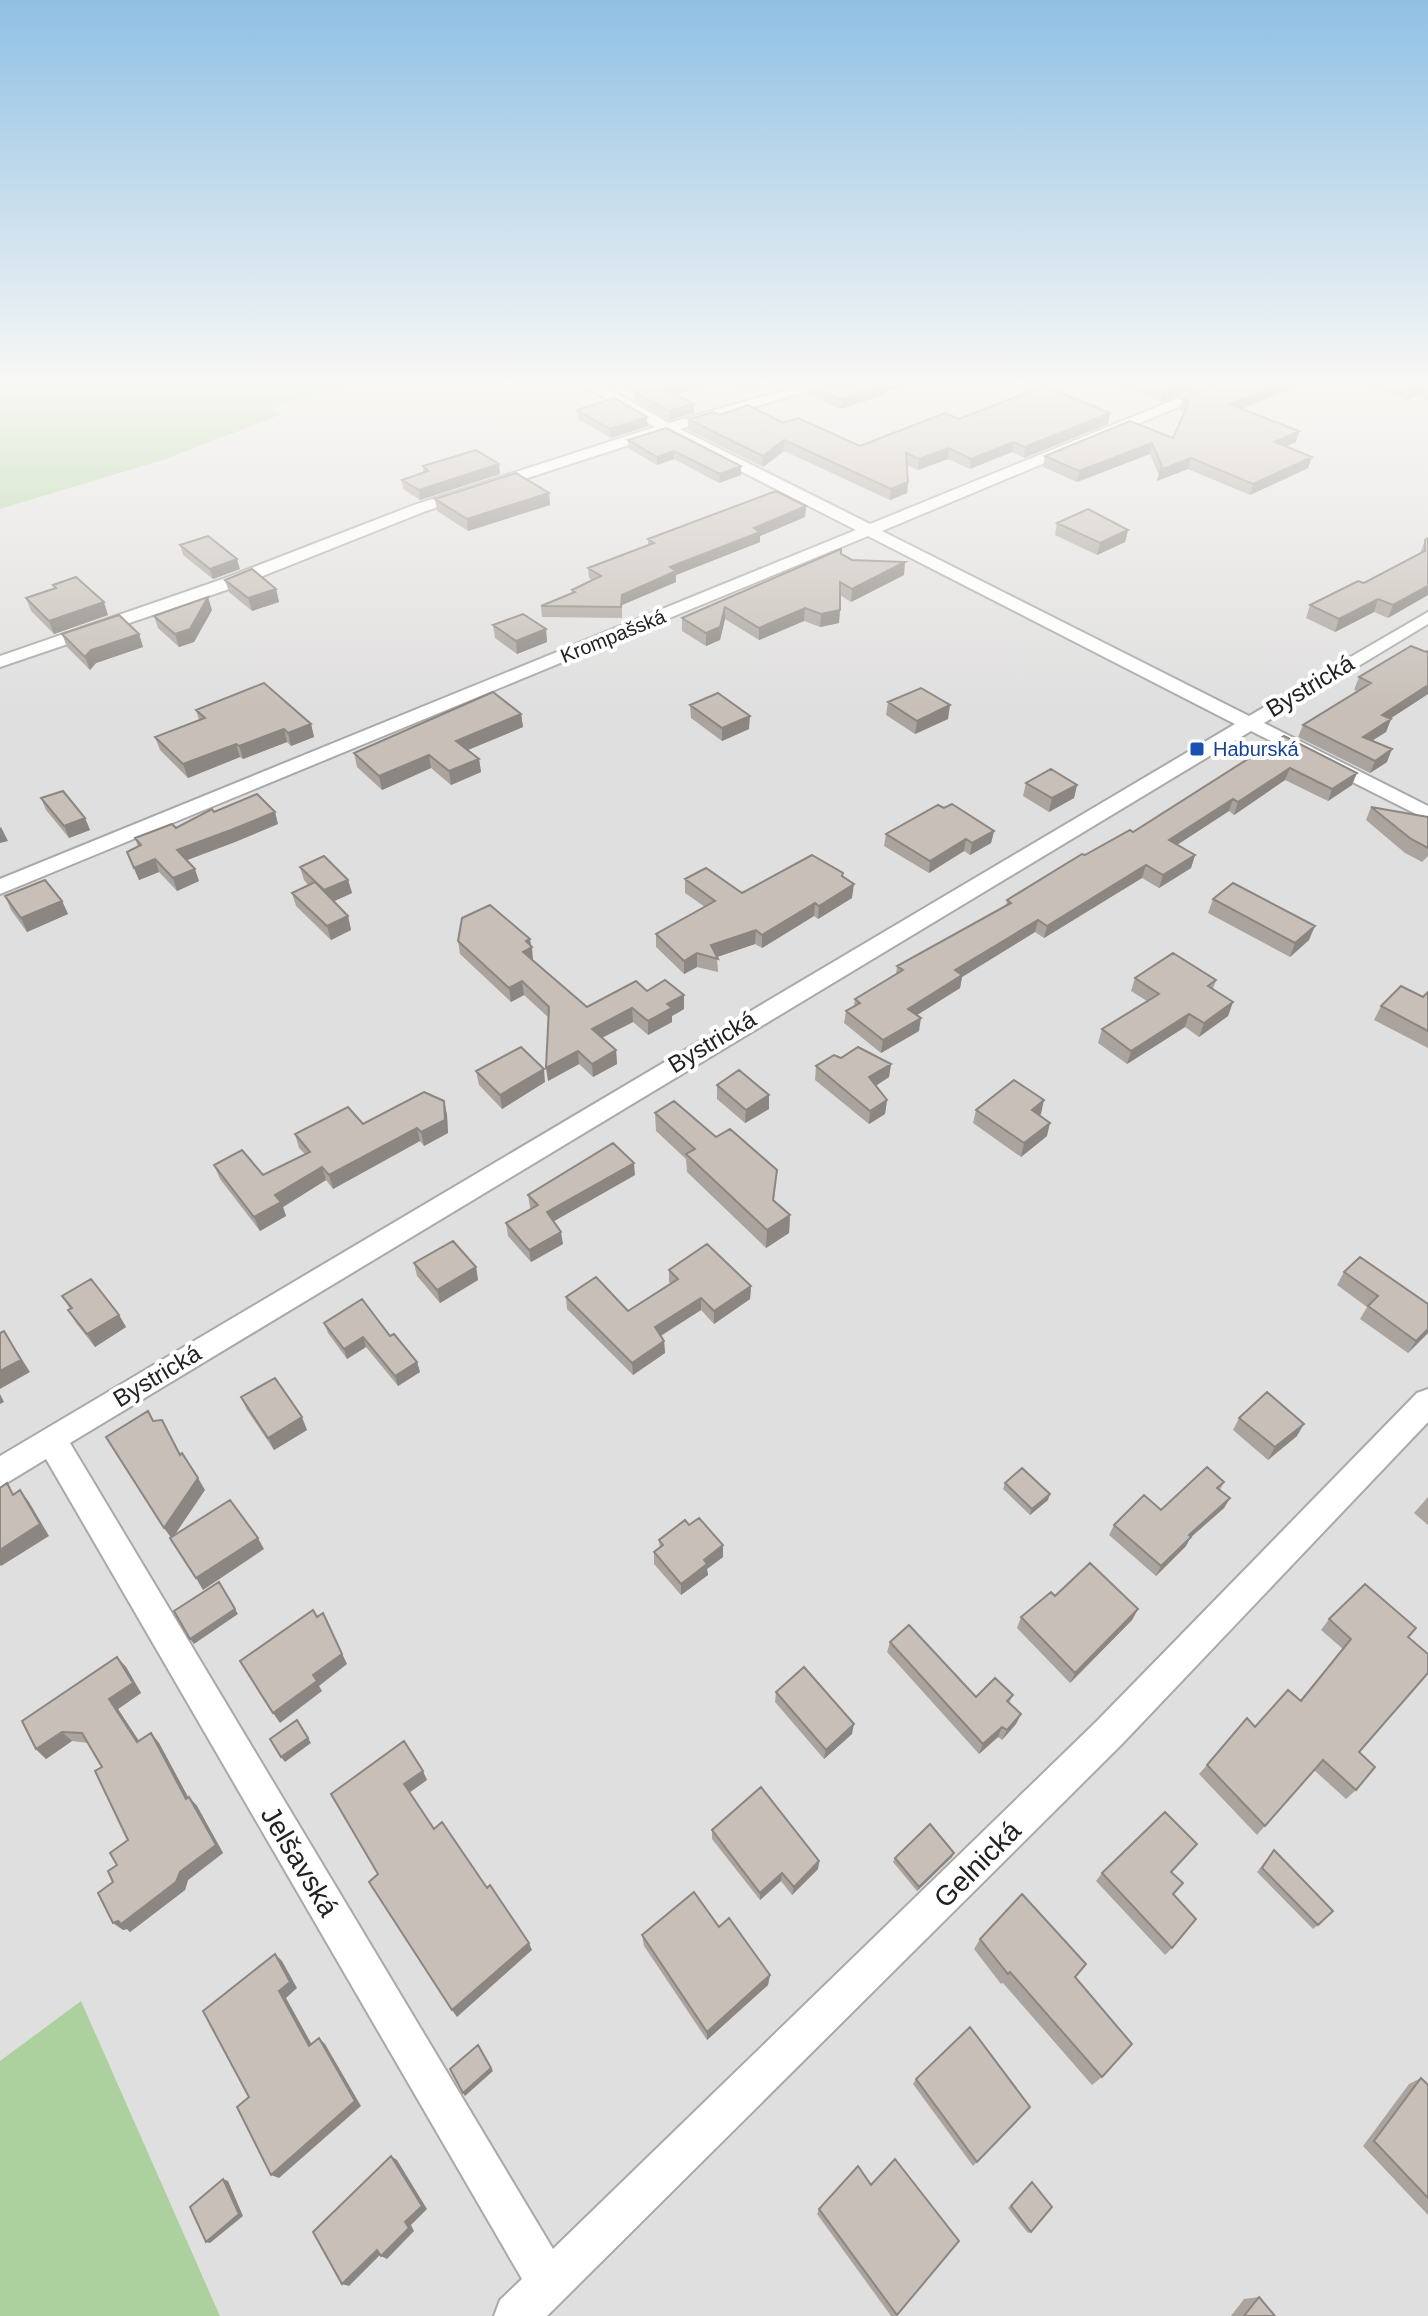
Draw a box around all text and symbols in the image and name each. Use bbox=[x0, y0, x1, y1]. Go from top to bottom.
street label: Krompašská bbox=[557, 605, 669, 667]
street label: Bystrická bbox=[1261, 649, 1359, 722]
place label: Haburská bbox=[1213, 738, 1299, 760]
marker: Haburská bbox=[1188, 740, 1206, 758]
street label: Bystrická bbox=[663, 1005, 761, 1078]
street label: Bystrická bbox=[108, 1339, 206, 1412]
street label: Jelšavská bbox=[255, 1801, 345, 1922]
street label: Gelnická bbox=[928, 1815, 1027, 1914]

